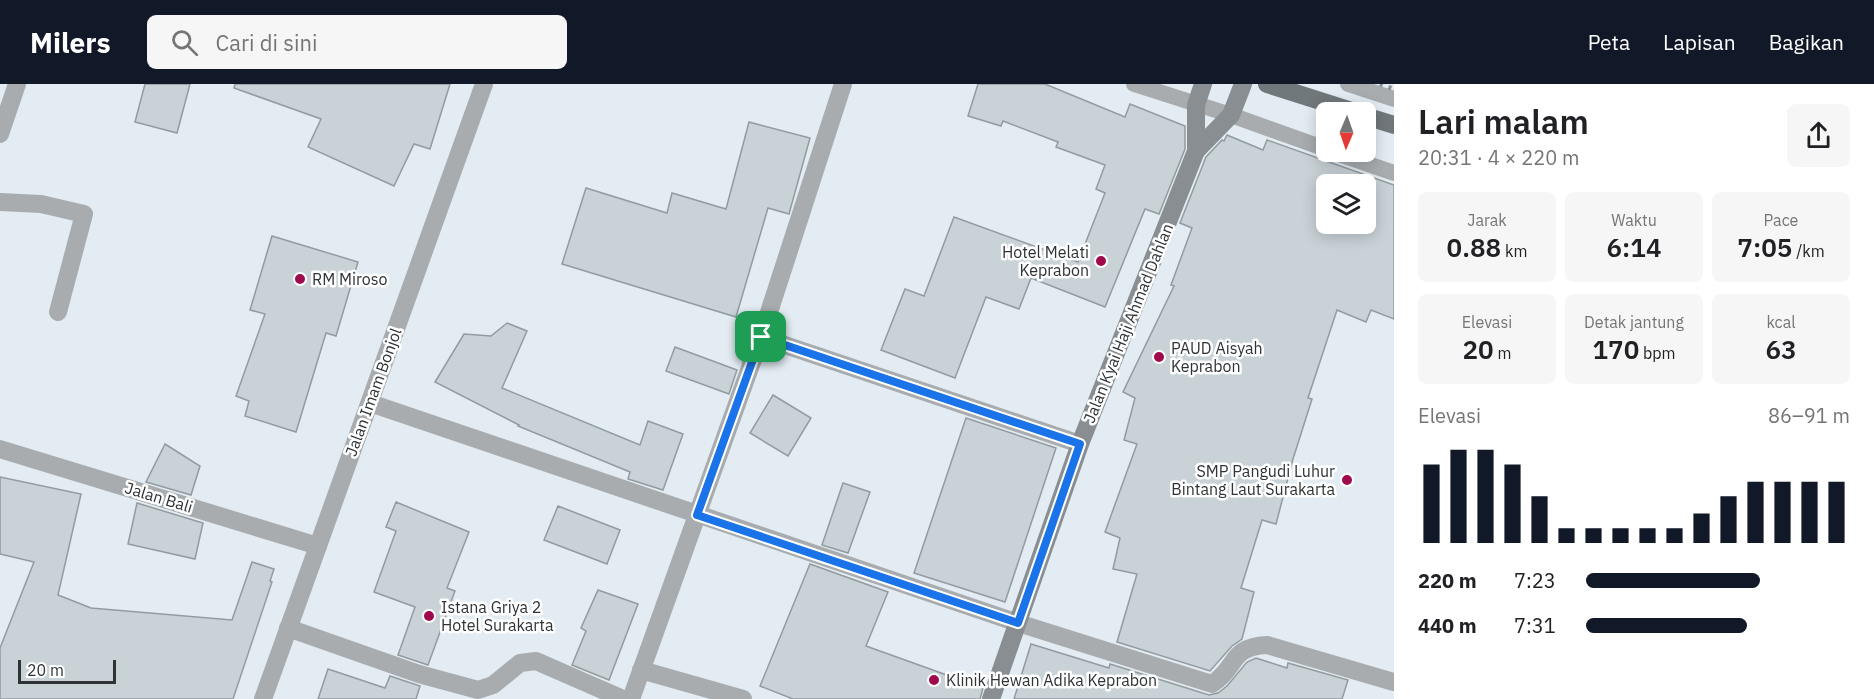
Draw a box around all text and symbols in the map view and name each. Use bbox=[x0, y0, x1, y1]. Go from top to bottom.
search box bbox=[147, 15, 567, 69]
text: Milers bbox=[30, 24, 111, 61]
icon: search bbox=[168, 26, 201, 59]
text: Cari di sini bbox=[216, 28, 317, 57]
text: Peta bbox=[1588, 28, 1630, 56]
text: Lapisan bbox=[1663, 28, 1736, 56]
text: Bagikan bbox=[1769, 28, 1844, 56]
text: Lari malam bbox=[1418, 100, 1589, 143]
north arrow bbox=[1316, 102, 1376, 162]
map controls bbox=[1316, 102, 1376, 234]
button: share bbox=[1787, 104, 1850, 167]
text: 20:31 · 4 × 220 m bbox=[1418, 144, 1579, 171]
button: layers bbox=[1316, 174, 1376, 234]
text: Jarak bbox=[1467, 210, 1507, 230]
text: Waktu bbox=[1611, 210, 1657, 230]
text: Pace bbox=[1764, 210, 1798, 230]
street label: Jalan Kyai Haji Ahmad Dahlan bbox=[1079, 220, 1177, 426]
text: 0.88 bbox=[1447, 230, 1501, 264]
text: 6:14 bbox=[1606, 230, 1662, 264]
text: 7:05 bbox=[1737, 230, 1792, 264]
text: km bbox=[1501, 241, 1527, 261]
text: /km bbox=[1792, 241, 1825, 261]
place label: Hotel Melati Keprabon bbox=[1002, 242, 1089, 280]
marker: Hotel Melati Keprabon bbox=[1094, 254, 1108, 268]
place label: RM Miroso bbox=[312, 269, 388, 289]
marker: RM Miroso bbox=[293, 272, 307, 286]
pin bbox=[735, 311, 786, 362]
text: Elevasi bbox=[1462, 312, 1512, 332]
text: Detak jantung bbox=[1584, 312, 1684, 332]
text: kcal bbox=[1766, 312, 1796, 332]
icon: arrive bbox=[744, 320, 777, 353]
street label: Jalan Imam Bonjol bbox=[341, 325, 405, 459]
text: 20 bbox=[1463, 332, 1494, 366]
text: 170 bbox=[1592, 332, 1639, 366]
text: 63 bbox=[1765, 332, 1797, 366]
place label: PAUD Aisyah Keprabon bbox=[1171, 338, 1263, 376]
text: m bbox=[1494, 343, 1511, 363]
text: bpm bbox=[1639, 343, 1676, 363]
marker: PAUD Aisyah Keprabon bbox=[1152, 350, 1166, 364]
text: Elevasi bbox=[1418, 402, 1481, 429]
text: 86–91 m bbox=[1768, 402, 1850, 429]
place label: SMP Pangudi Luhur Bintang Laut Surakarta bbox=[1171, 461, 1335, 499]
marker: SMP Pangudi Luhur Bintang Laut Surakarta bbox=[1340, 473, 1354, 487]
street label: Jalan Bali bbox=[123, 477, 195, 517]
text: 220 m bbox=[1418, 567, 1477, 594]
text: 7:23 bbox=[1514, 567, 1556, 594]
place label: Istana Griya 2 Hotel Surakarta bbox=[441, 597, 554, 635]
marker: Istana Griya 2 Hotel Surakarta bbox=[422, 609, 436, 623]
text: 440 m bbox=[1418, 612, 1477, 639]
text: 7:31 bbox=[1514, 612, 1556, 639]
scale bar bbox=[18, 657, 116, 684]
text: 20 m bbox=[27, 660, 64, 680]
place label: Klinik Hewan Adika Keprabon bbox=[946, 670, 1157, 690]
marker: Klinik Hewan Adika Keprabon bbox=[927, 673, 941, 687]

